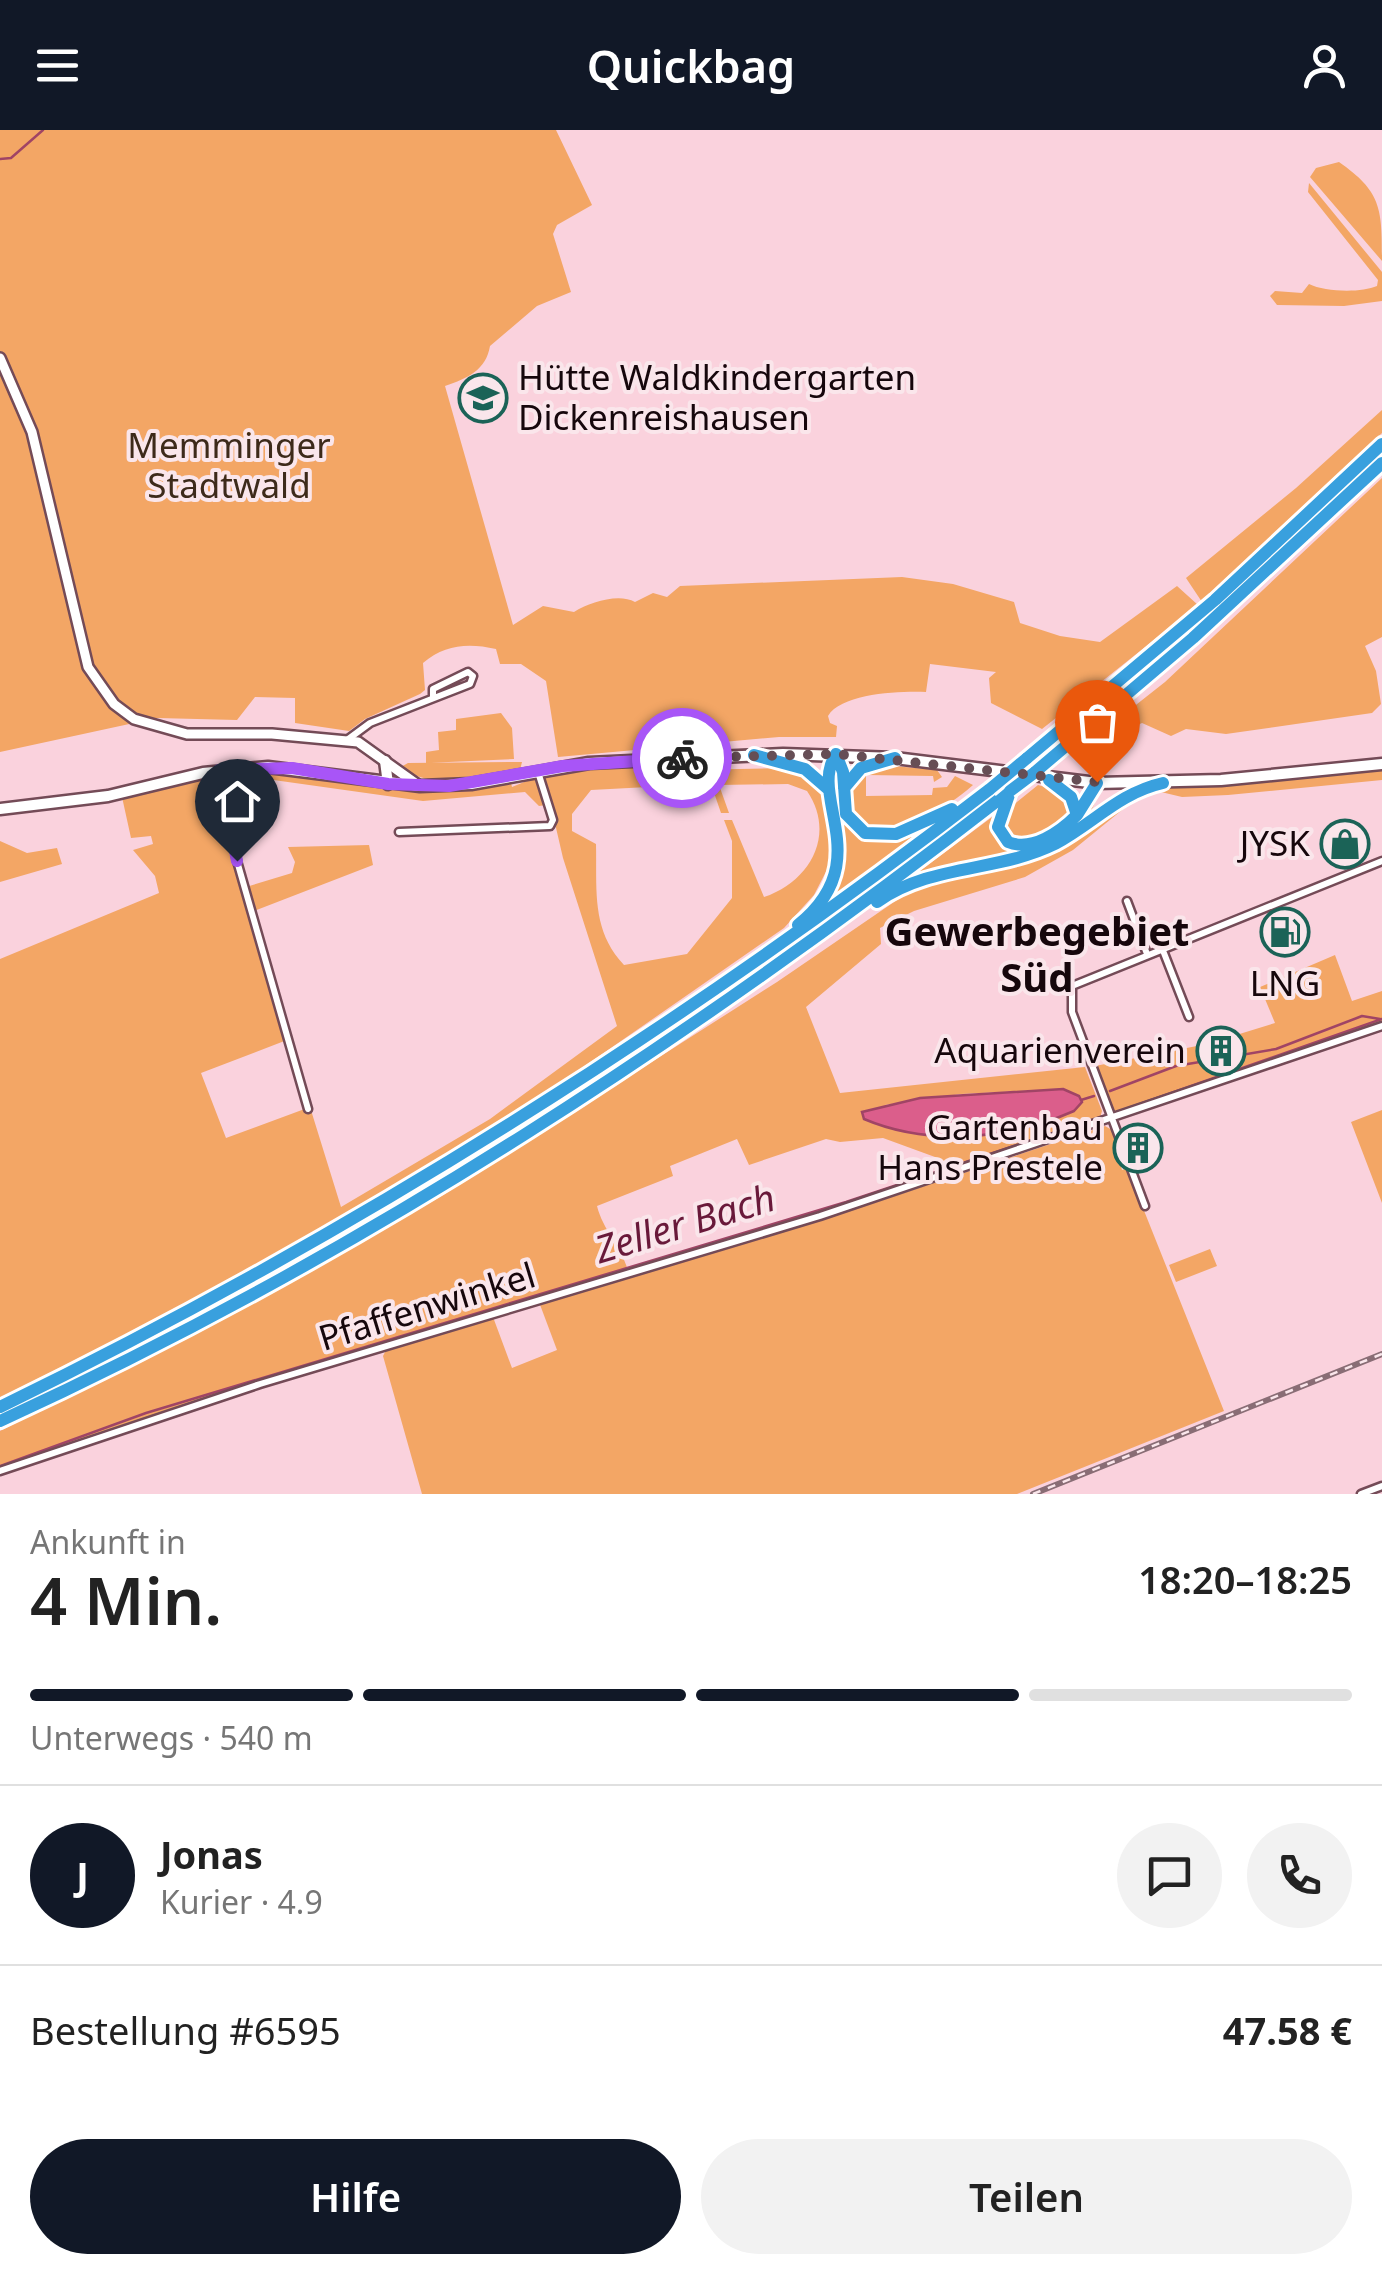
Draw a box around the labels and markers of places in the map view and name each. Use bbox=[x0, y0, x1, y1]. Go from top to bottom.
place label: Hütte Waldkindergarten Dickenreishausen bbox=[518, 353, 916, 440]
school or university icon: Hütte Waldkindergarten Dickenreishausen bbox=[457, 372, 509, 424]
pin bbox=[1055, 680, 1140, 783]
pin bbox=[195, 759, 280, 862]
shop icon: JYSK bbox=[1319, 818, 1371, 870]
place label: JYSK bbox=[1237, 819, 1310, 866]
fuel station icon: LNG bbox=[1259, 906, 1311, 958]
place label: LNG bbox=[1250, 959, 1320, 1006]
building icon: Aquarienverein bbox=[1195, 1025, 1247, 1077]
place label: Aquarienverein bbox=[934, 1026, 1186, 1073]
place label: Gartenbau Hans Prestele bbox=[877, 1103, 1103, 1190]
building icon: Gartenbau Hans Prestele bbox=[1112, 1122, 1164, 1174]

